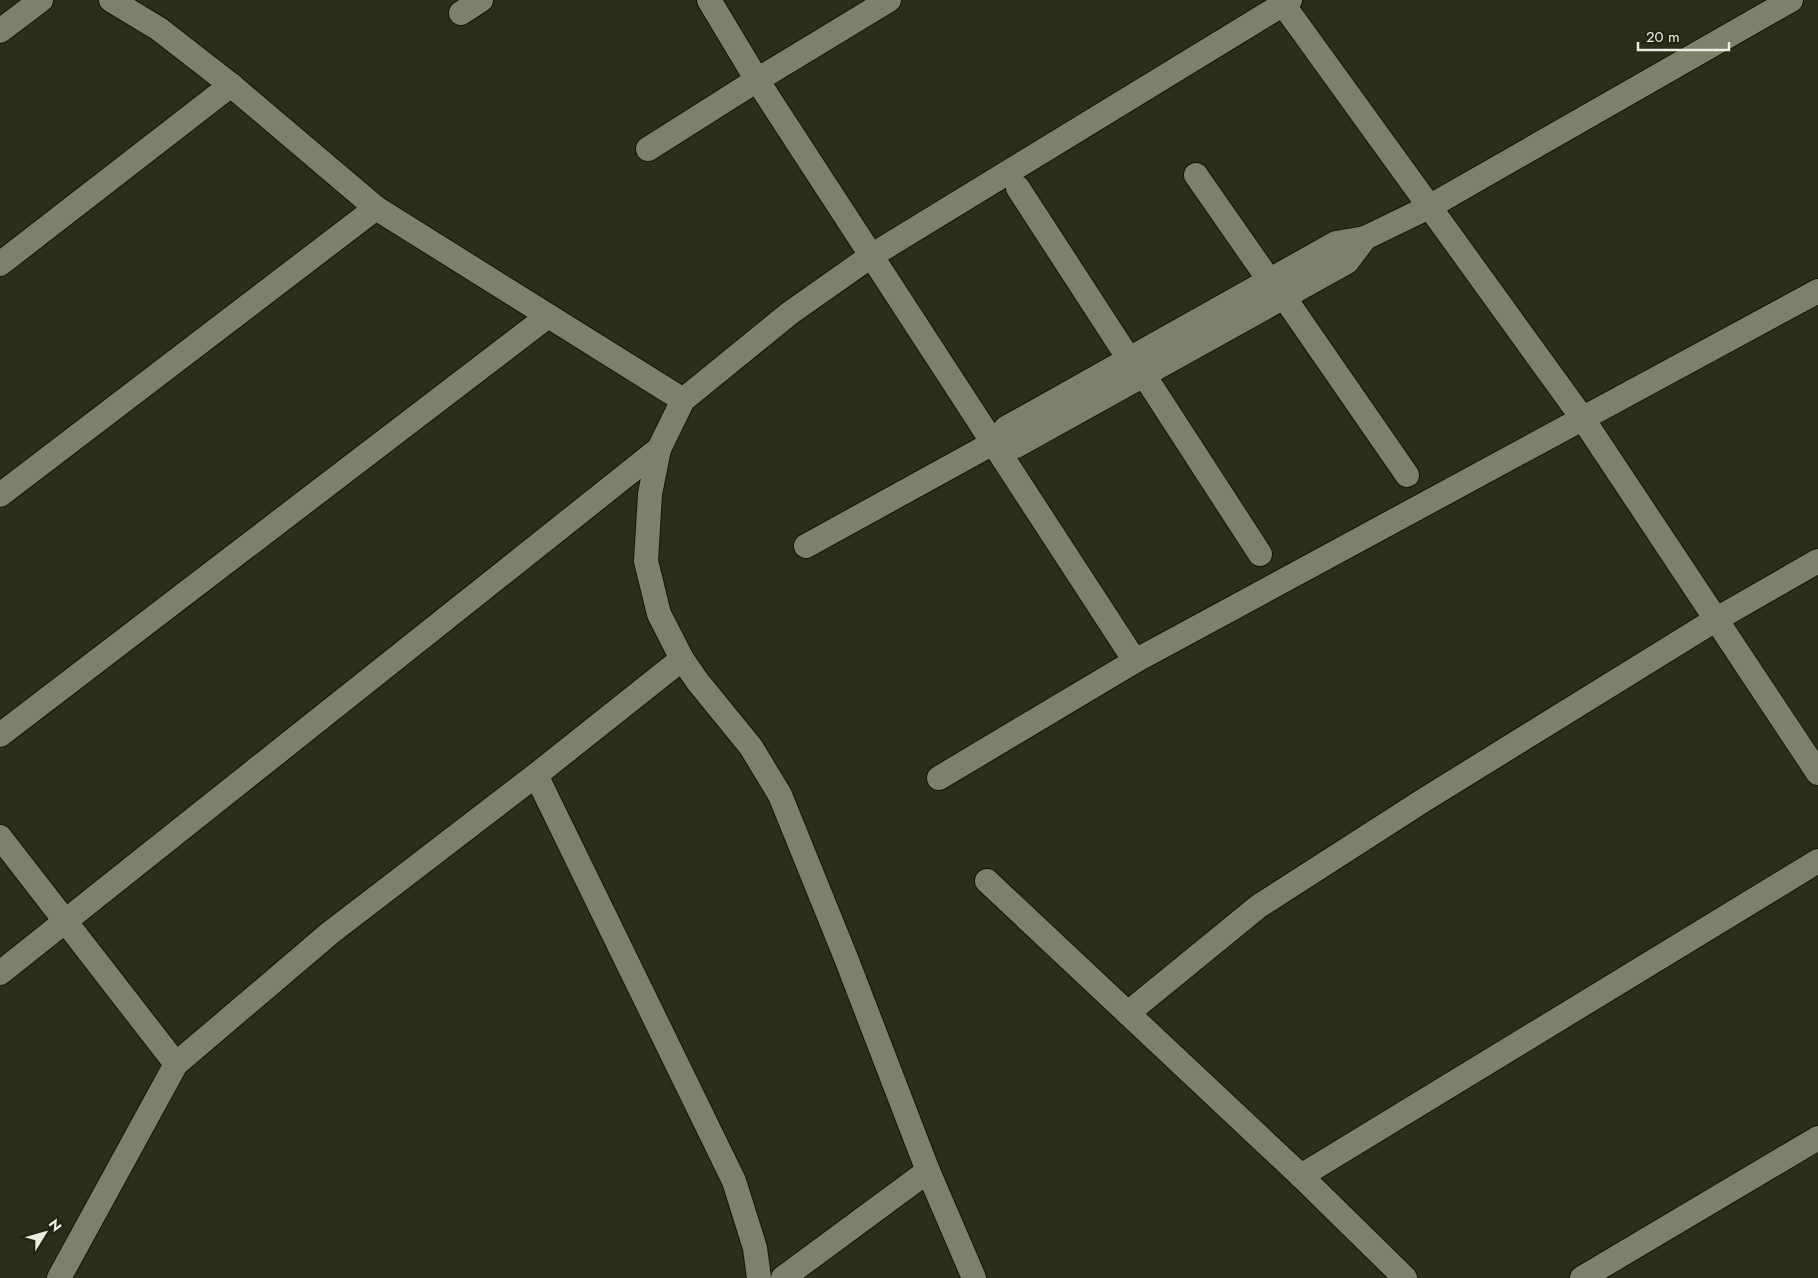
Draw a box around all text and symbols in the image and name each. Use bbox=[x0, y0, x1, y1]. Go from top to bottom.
scale bar bbox=[1638, 20, 1729, 52]
text: 20 m bbox=[1646, 26, 1680, 48]
north arrow bbox=[20, 1208, 70, 1258]
text: N bbox=[44, 1215, 67, 1236]

